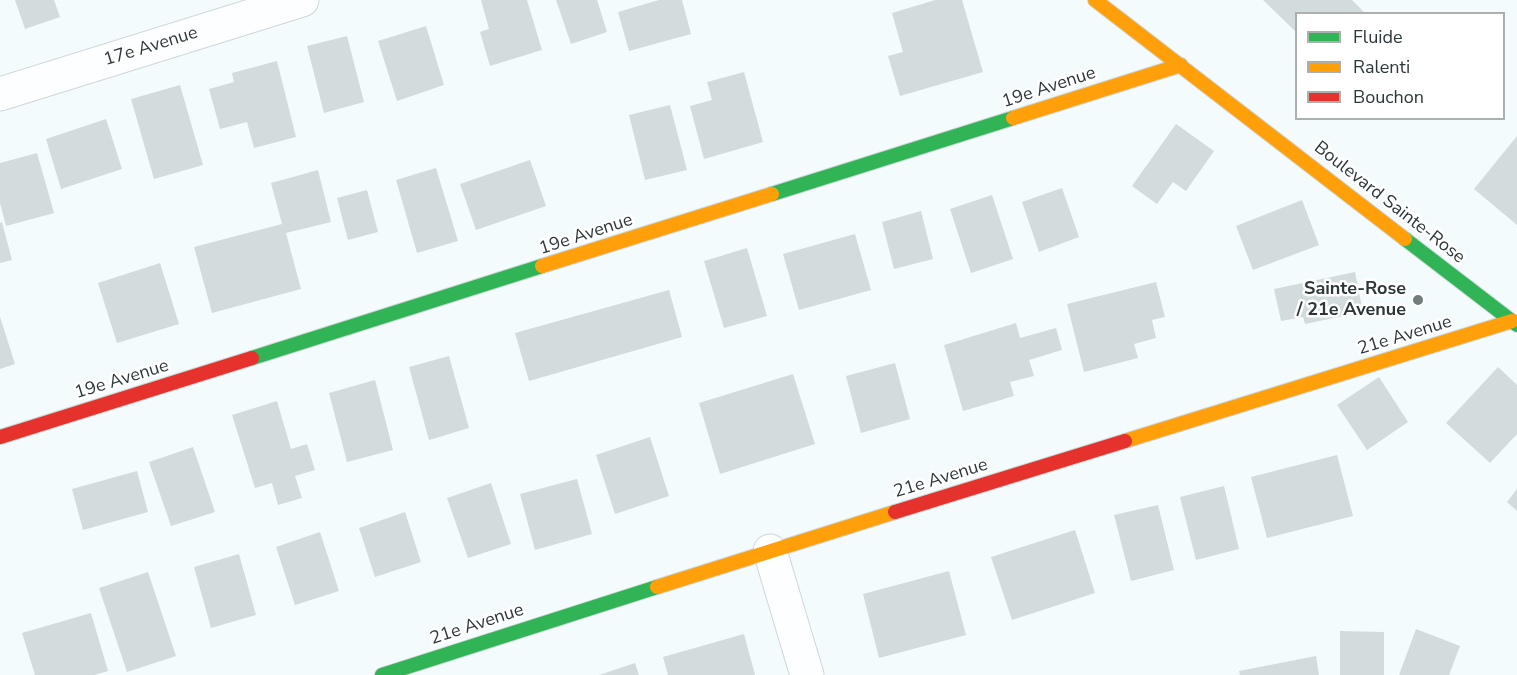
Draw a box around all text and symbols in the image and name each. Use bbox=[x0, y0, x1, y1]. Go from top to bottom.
legend bbox=[1295, 12, 1505, 120]
street label: 17e Avenue bbox=[101, 22, 201, 72]
text: Fluide bbox=[1353, 25, 1403, 49]
text: Ralenti bbox=[1353, 55, 1410, 79]
street label: 19e Avenue bbox=[1000, 63, 1098, 113]
text: Bouchon bbox=[1353, 85, 1424, 109]
street label: Boulevard Sainte-Rose bbox=[1309, 137, 1469, 269]
street label: 19e Avenue bbox=[537, 210, 635, 260]
place label: Sainte-Rose / 21e Avenue bbox=[1297, 279, 1406, 322]
marker: Sainte-Rose / 21e Avenue bbox=[1411, 293, 1425, 307]
street label: 21e Avenue bbox=[1355, 311, 1455, 361]
street label: 19e Avenue bbox=[72, 355, 172, 405]
street label: 21e Avenue bbox=[891, 454, 991, 504]
street label: 21e Avenue bbox=[428, 600, 526, 650]

